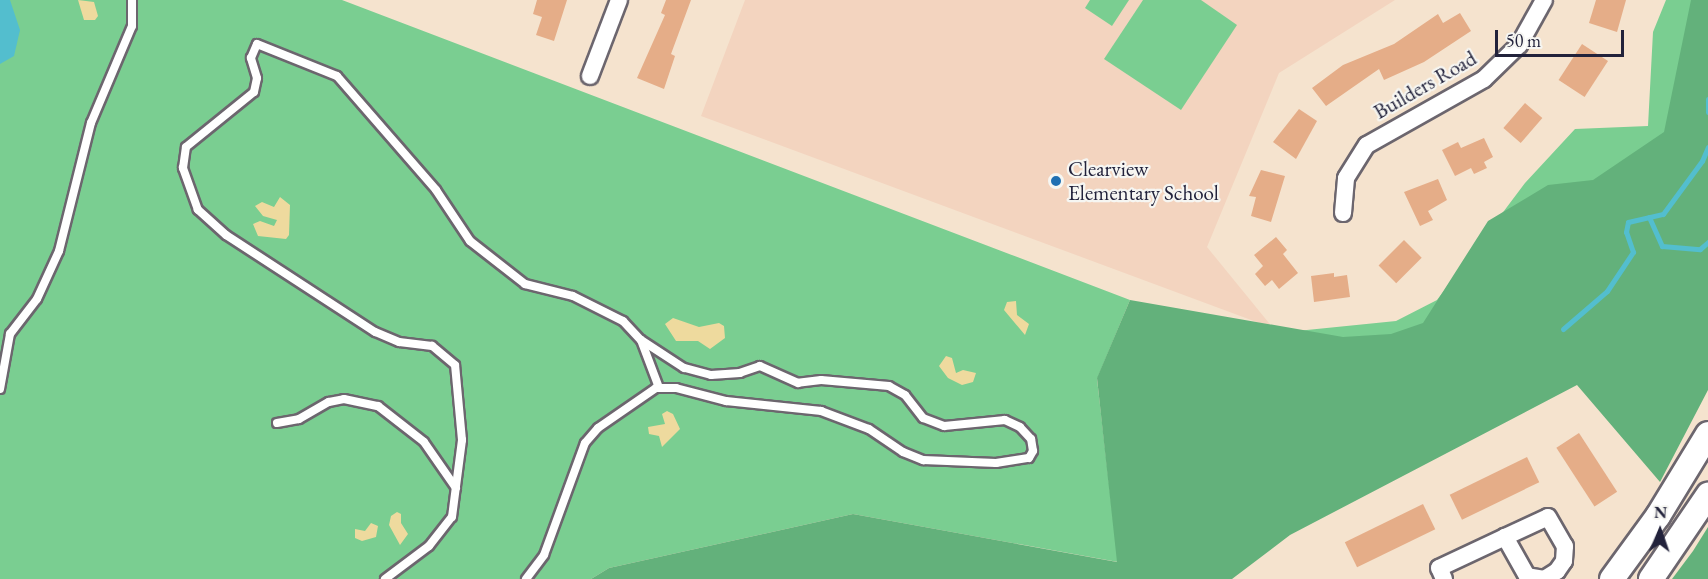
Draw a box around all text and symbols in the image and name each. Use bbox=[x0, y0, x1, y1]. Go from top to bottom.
scale bar bbox=[1498, 18, 1627, 56]
text: 50 m bbox=[1506, 29, 1541, 52]
street label: Builders Road bbox=[1369, 46, 1481, 124]
place label: Clearview Elementary School bbox=[1068, 156, 1219, 206]
marker: Clearview Elementary School bbox=[1049, 174, 1063, 188]
north arrow bbox=[1630, 501, 1690, 561]
text: N bbox=[1654, 502, 1667, 523]

